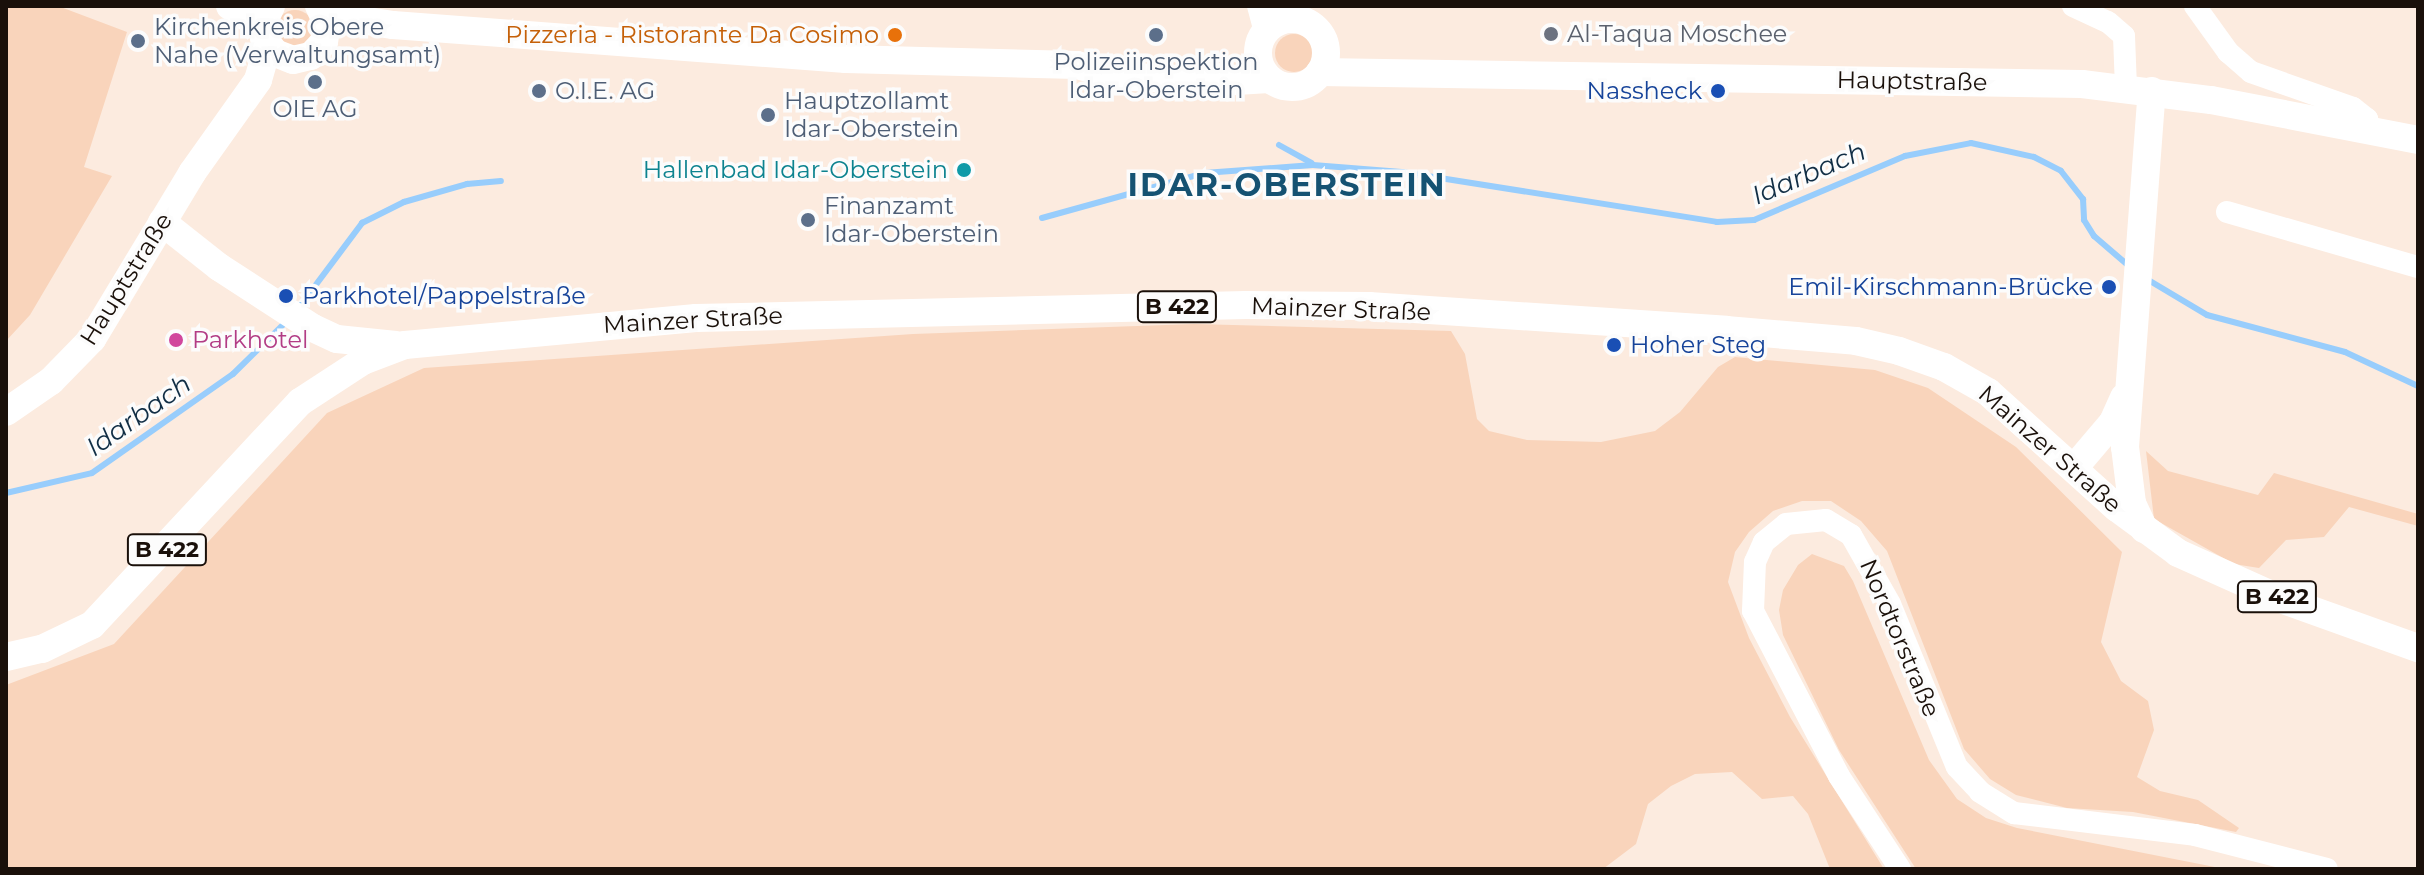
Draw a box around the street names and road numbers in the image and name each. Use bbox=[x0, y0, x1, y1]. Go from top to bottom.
street label: Hauptstraße bbox=[1836, 65, 1988, 97]
street label: Hauptstraße bbox=[74, 208, 178, 350]
road number: B 422 bbox=[1135, 289, 1219, 325]
street label: Mainzer Straße bbox=[1251, 291, 1431, 327]
street label: Mainzer Straße bbox=[602, 301, 784, 339]
street label: Mainzer Straße bbox=[1973, 379, 2127, 519]
road number: B 422 bbox=[125, 532, 209, 568]
street label: Nordtorstraße bbox=[1854, 555, 1946, 721]
road number: B 422 bbox=[2235, 579, 2319, 615]

